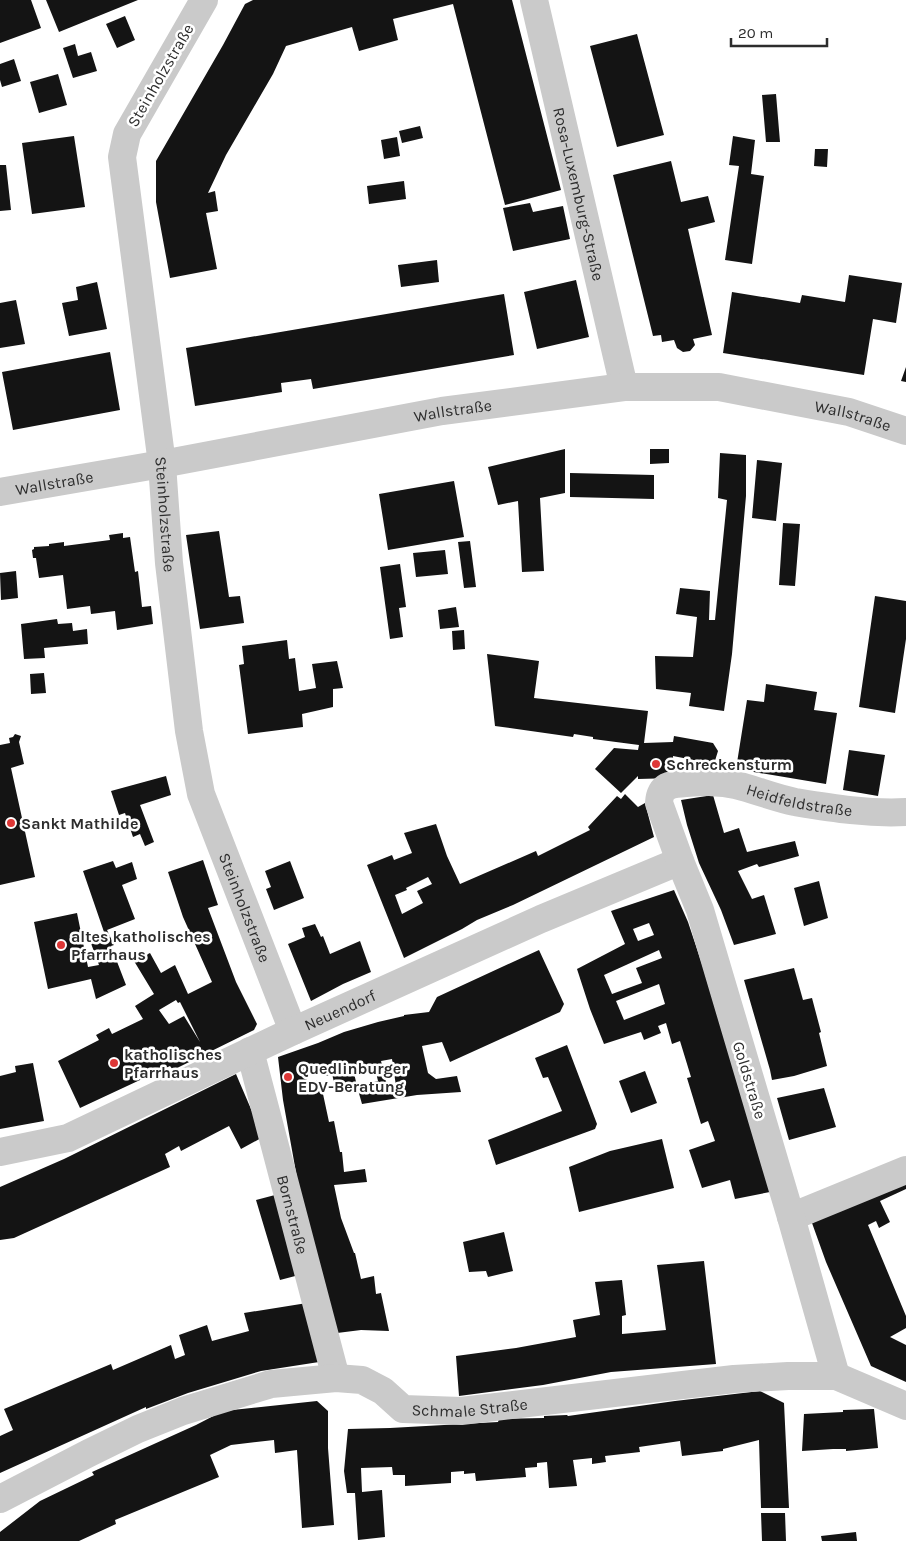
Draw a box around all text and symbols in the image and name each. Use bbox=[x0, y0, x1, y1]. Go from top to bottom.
scale bar bbox=[731, 15, 827, 47]
street label: Steinholzstraße bbox=[123, 20, 198, 130]
text: 20 m bbox=[738, 24, 773, 42]
street label: Rosa-Luxemburg-Straße bbox=[549, 105, 608, 283]
street label: Wallstraße bbox=[412, 396, 493, 426]
street label: Wallstraße bbox=[813, 397, 894, 435]
street label: Steinholzstraße bbox=[151, 455, 179, 573]
street label: Wallstraße bbox=[14, 467, 95, 499]
place label: Schreckensturm bbox=[666, 755, 792, 774]
marker: Schreckensturm bbox=[650, 758, 662, 770]
street label: Heidfeldstraße bbox=[744, 779, 853, 820]
place label: Sankt Mathilde bbox=[21, 814, 138, 833]
marker: Sankt Mathilde bbox=[5, 817, 17, 829]
street label: Steinholzstraße bbox=[215, 850, 274, 965]
place label: altes katholisches Pfarrhaus bbox=[71, 927, 211, 964]
marker: altes katholisches Pfarrhaus bbox=[55, 939, 67, 951]
street label: Neuendorf bbox=[301, 986, 379, 1035]
street label: Goldstraße bbox=[729, 1039, 770, 1121]
place label: katholisches Pfarrhaus bbox=[124, 1045, 222, 1082]
marker: katholisches Pfarrhaus bbox=[108, 1057, 120, 1069]
place label: Quedlinburger EDV-Beratung bbox=[298, 1059, 408, 1096]
marker: Quedlinburger EDV-Beratung bbox=[282, 1071, 294, 1083]
street label: Bornstraße bbox=[273, 1173, 312, 1256]
street label: Schmale Straße bbox=[411, 1394, 529, 1421]

